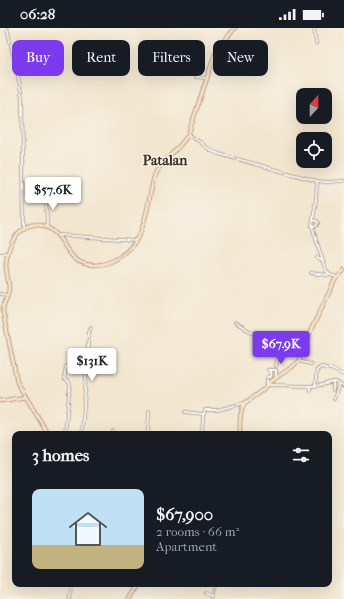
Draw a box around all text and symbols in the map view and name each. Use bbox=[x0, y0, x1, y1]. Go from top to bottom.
text: 06:28 bbox=[20, 5, 55, 23]
chip: Buy bbox=[12, 40, 64, 76]
chip: Rent bbox=[72, 40, 130, 76]
chip: Filters bbox=[138, 40, 205, 76]
chip: New bbox=[213, 40, 268, 76]
north arrow bbox=[296, 88, 332, 124]
map controls bbox=[296, 88, 332, 168]
button: locate bbox=[296, 132, 332, 168]
district label: Patalan bbox=[143, 152, 188, 169]
pin: $57.6K bbox=[20, 177, 86, 211]
text: $57.6K bbox=[34, 182, 72, 197]
pin: $67.9K bbox=[248, 331, 314, 365]
text: $67.9K bbox=[262, 336, 300, 351]
pin: $131K bbox=[64, 348, 120, 382]
text: $131K bbox=[76, 353, 108, 368]
icon: filters bbox=[290, 444, 312, 466]
text: 3 homes bbox=[32, 445, 89, 465]
text: $67,900 bbox=[156, 504, 213, 524]
icon: home bbox=[64, 505, 112, 553]
text: 2 rooms · 66 m² bbox=[156, 524, 239, 539]
text: Apartment bbox=[156, 539, 217, 554]

